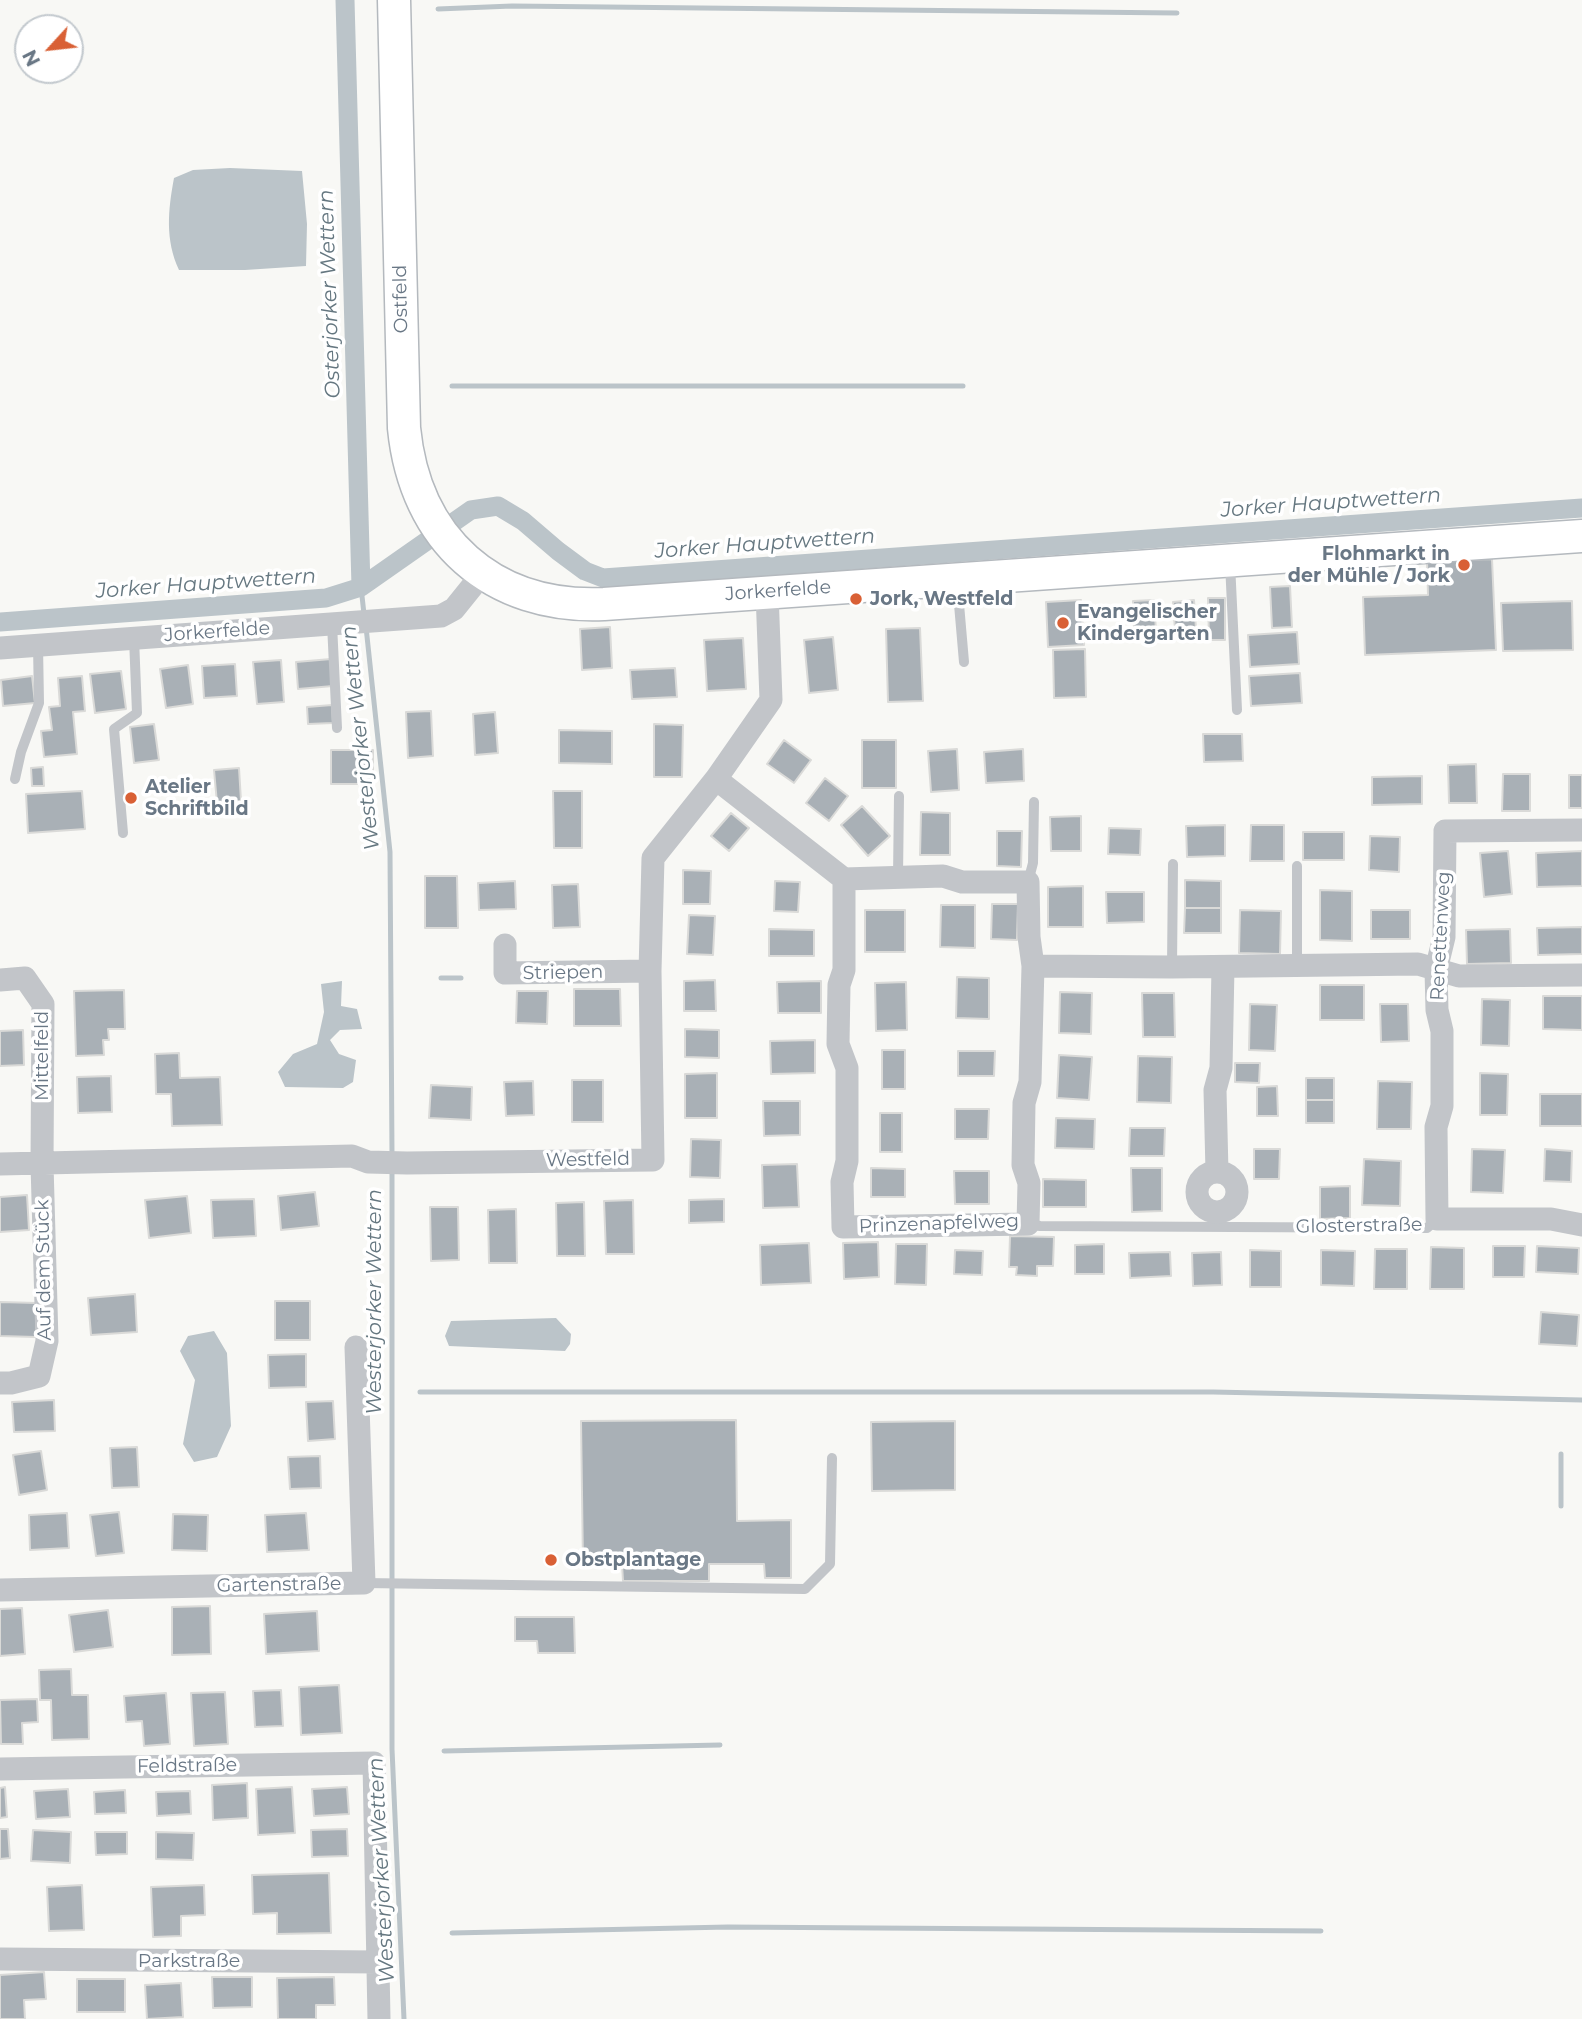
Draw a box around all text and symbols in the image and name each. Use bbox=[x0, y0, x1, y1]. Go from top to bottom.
north arrow bbox=[14, 14, 84, 84]
text: N bbox=[18, 46, 45, 70]
water label: Osterjorker Wettern bbox=[314, 189, 346, 399]
street label: Ostfeld bbox=[389, 264, 413, 334]
water label: Jorker Hauptwettern bbox=[1220, 483, 1442, 523]
water label: Jorker Hauptwettern bbox=[654, 524, 876, 564]
place label: Flohmarkt in der Mühle / Jork bbox=[1288, 543, 1450, 587]
marker: Flohmarkt in der Mühle / Jork bbox=[1456, 557, 1472, 573]
water label: Jorker Hauptwettern bbox=[95, 564, 317, 604]
street label: Jorkerfelde bbox=[724, 576, 832, 606]
place label: Jork, Westfeld bbox=[870, 588, 1013, 610]
marker: Jork, Westfeld bbox=[848, 591, 864, 607]
place label: Evangelischer Kindergarten bbox=[1077, 601, 1217, 645]
marker: Evangelischer Kindergarten bbox=[1055, 615, 1071, 631]
street label: Jorkerfelde bbox=[163, 617, 271, 647]
water label: Westerjorker Wettern bbox=[337, 624, 385, 852]
place label: Atelier Schriftbild bbox=[145, 776, 249, 820]
marker: Atelier Schriftbild bbox=[123, 790, 139, 806]
street label: Renettenweg bbox=[1426, 871, 1456, 1001]
street label: Striepen bbox=[522, 961, 604, 985]
street label: Mittelfeld bbox=[31, 1011, 53, 1101]
street label: Westfeld bbox=[546, 1148, 630, 1172]
water label: Westerjorker Wettern bbox=[362, 1189, 388, 1415]
street label: Auf dem Stück bbox=[31, 1199, 57, 1341]
street label: Prinzenapfelweg bbox=[858, 1210, 1020, 1238]
street label: Glosterstraße bbox=[1296, 1213, 1422, 1239]
place label: Obstplantage bbox=[565, 1549, 701, 1571]
marker: Obstplantage bbox=[543, 1552, 559, 1568]
street label: Gartenstraße bbox=[216, 1573, 342, 1597]
street label: Feldstraße bbox=[137, 1754, 237, 1778]
water label: Westerjorker Wettern bbox=[364, 1757, 400, 1983]
street label: Parkstraße bbox=[138, 1950, 240, 1972]

